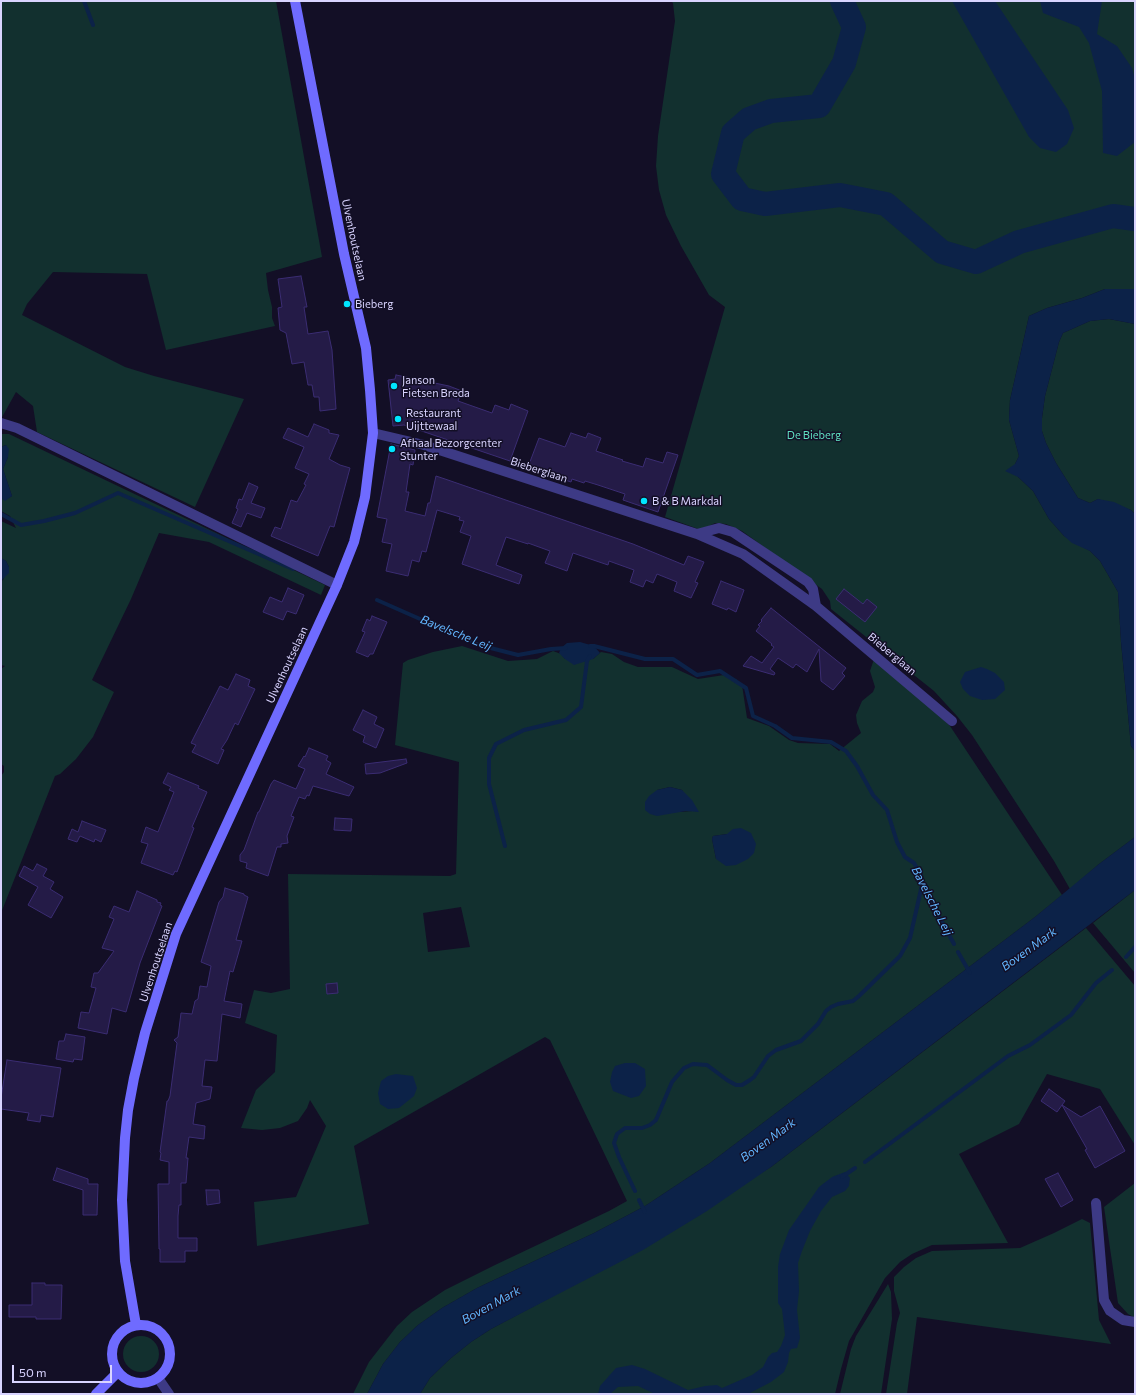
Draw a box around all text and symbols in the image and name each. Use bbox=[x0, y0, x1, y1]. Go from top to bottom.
street label: Ulvenhoutselaan bbox=[339, 198, 369, 282]
place label: Bieberg bbox=[355, 297, 393, 311]
marker: Bieberg bbox=[342, 299, 352, 309]
place label: Janson Fietsen Breda bbox=[402, 373, 470, 399]
marker: Janson Fietsen Breda bbox=[389, 381, 399, 391]
place label: Restaurant Uijttewaal bbox=[406, 406, 461, 432]
marker: Restaurant Uijttewaal bbox=[393, 414, 403, 424]
park label: De Bieberg bbox=[787, 428, 841, 442]
place label: Afhaal Bezorgcenter Stunter bbox=[400, 436, 502, 462]
marker: Afhaal Bezorgcenter Stunter bbox=[387, 444, 397, 454]
street label: Bieberglaan bbox=[509, 455, 569, 485]
place label: B & B Markdal bbox=[652, 494, 722, 508]
marker: B & B Markdal bbox=[639, 496, 649, 506]
water label: Bavelsche Leij bbox=[418, 612, 494, 654]
street label: Ulvenhoutselaan bbox=[263, 624, 311, 706]
street label: Bieberglaan bbox=[865, 630, 919, 678]
water label: Bavelsche Leij bbox=[908, 864, 956, 938]
street label: Ulvenhoutselaan bbox=[137, 920, 175, 1004]
water label: Boven Mark bbox=[998, 924, 1060, 974]
water label: Boven Mark bbox=[737, 1115, 799, 1165]
water label: Boven Mark bbox=[459, 1283, 523, 1327]
scale bar bbox=[14, 1357, 114, 1383]
text: 50 m bbox=[19, 1365, 47, 1379]

